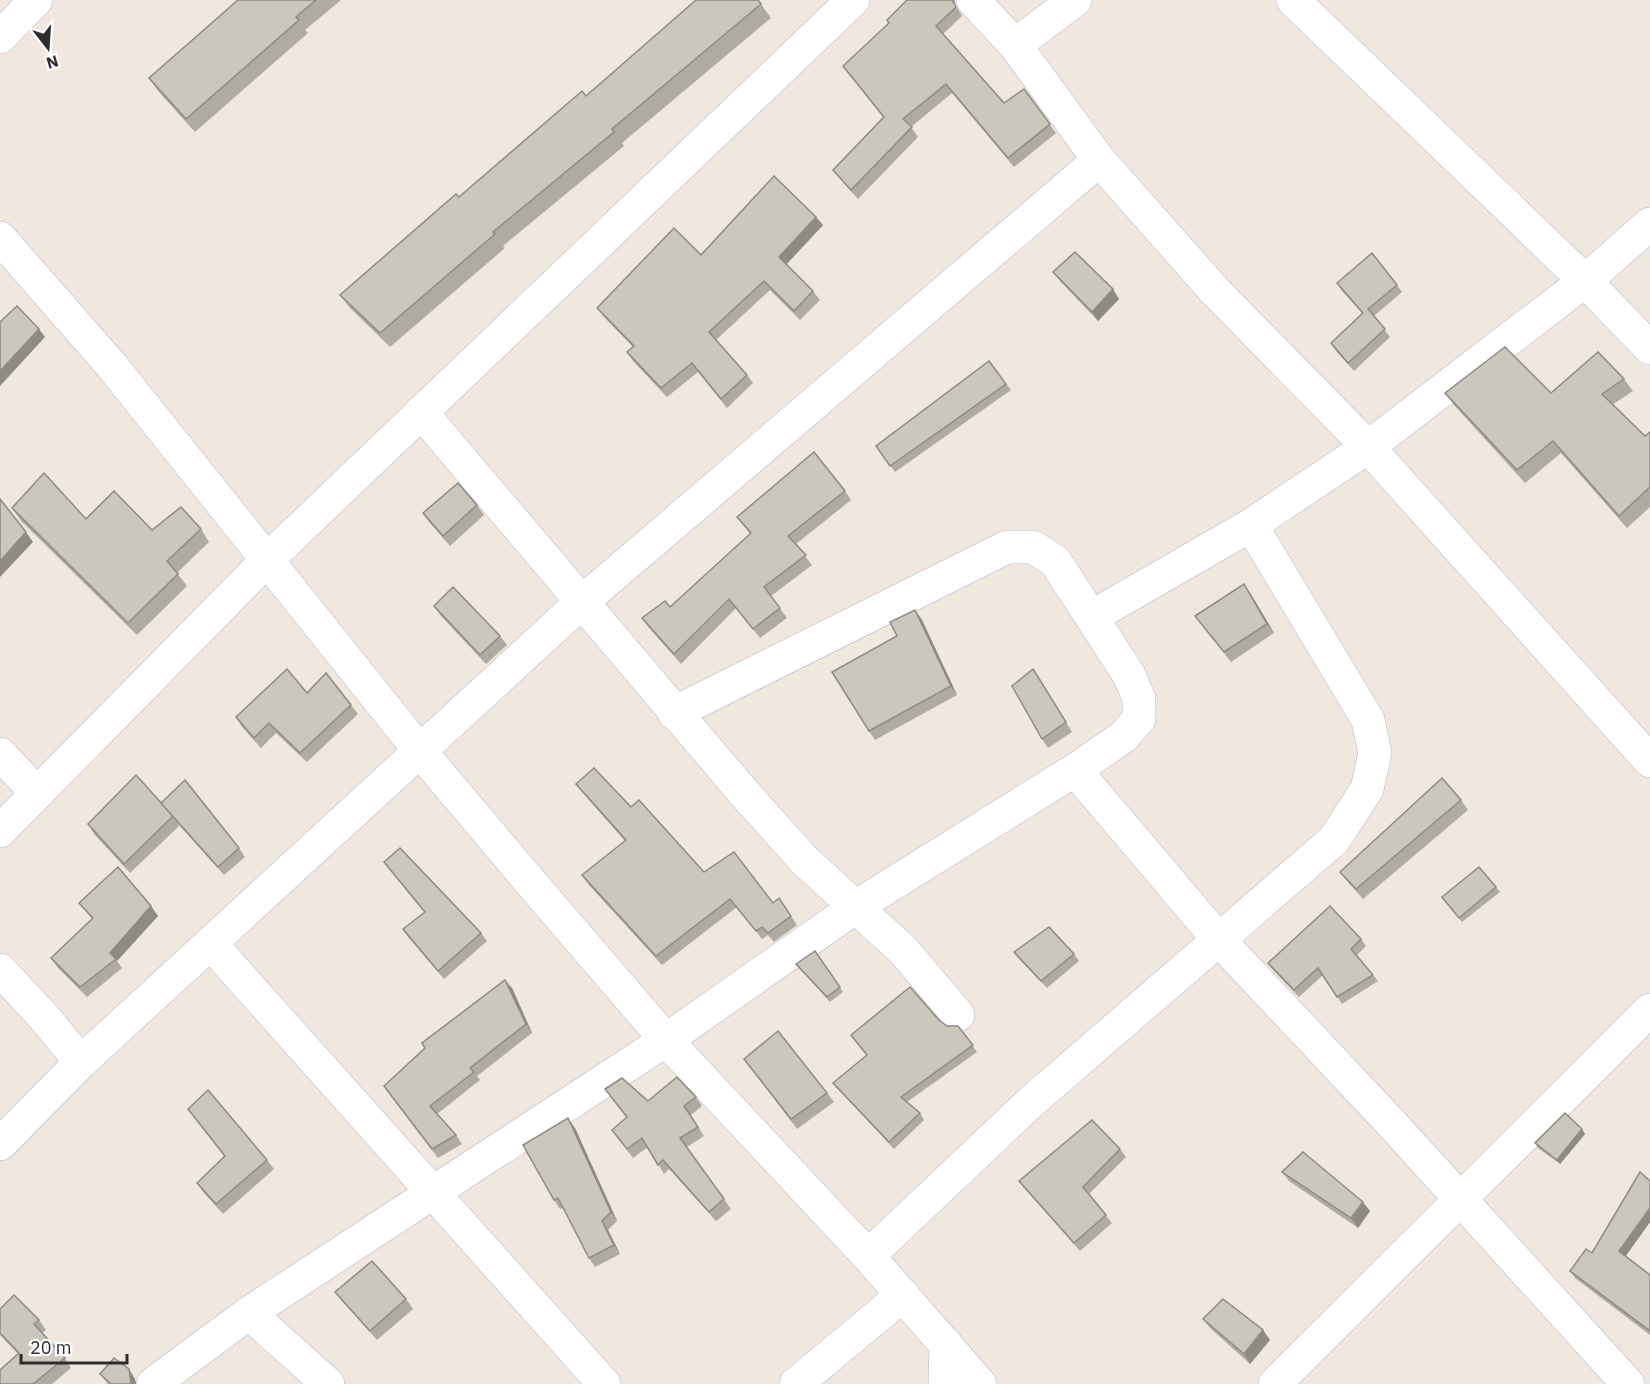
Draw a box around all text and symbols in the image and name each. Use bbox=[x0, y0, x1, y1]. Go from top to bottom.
north arrow bbox=[18, 18, 78, 78]
text: N bbox=[44, 51, 61, 74]
scale bar bbox=[21, 1327, 128, 1365]
text: 20 m bbox=[30, 1336, 72, 1359]

